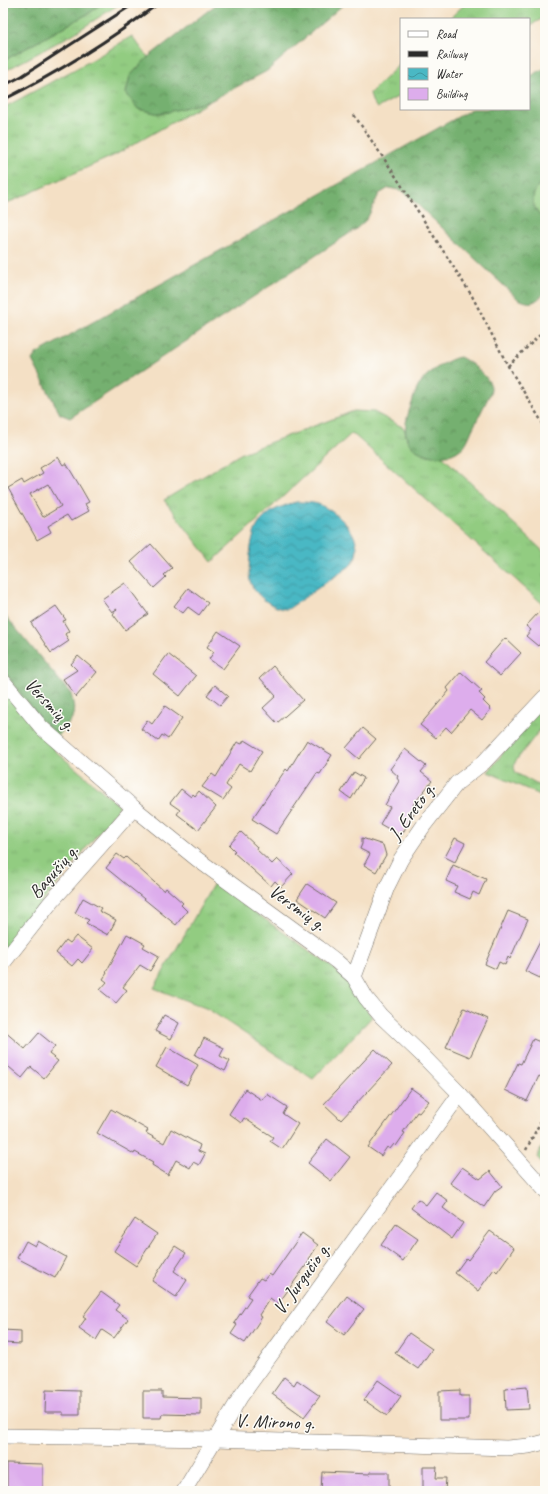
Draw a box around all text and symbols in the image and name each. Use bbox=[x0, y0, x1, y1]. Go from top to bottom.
legend bbox=[400, 18, 530, 110]
text: Road bbox=[436, 26, 458, 42]
text: Railway bbox=[436, 46, 468, 62]
text: Water bbox=[436, 66, 464, 82]
text: Building bbox=[436, 86, 468, 102]
street label: Versmių g. bbox=[19, 673, 81, 737]
street label: J. Ereto g. bbox=[382, 778, 441, 846]
street label: Bagušių g. bbox=[24, 839, 84, 904]
street label: Versmių g. bbox=[264, 879, 331, 937]
street label: V. Jurgučio g. bbox=[268, 1238, 336, 1319]
street label: V. Mirono g. bbox=[235, 1409, 315, 1435]

